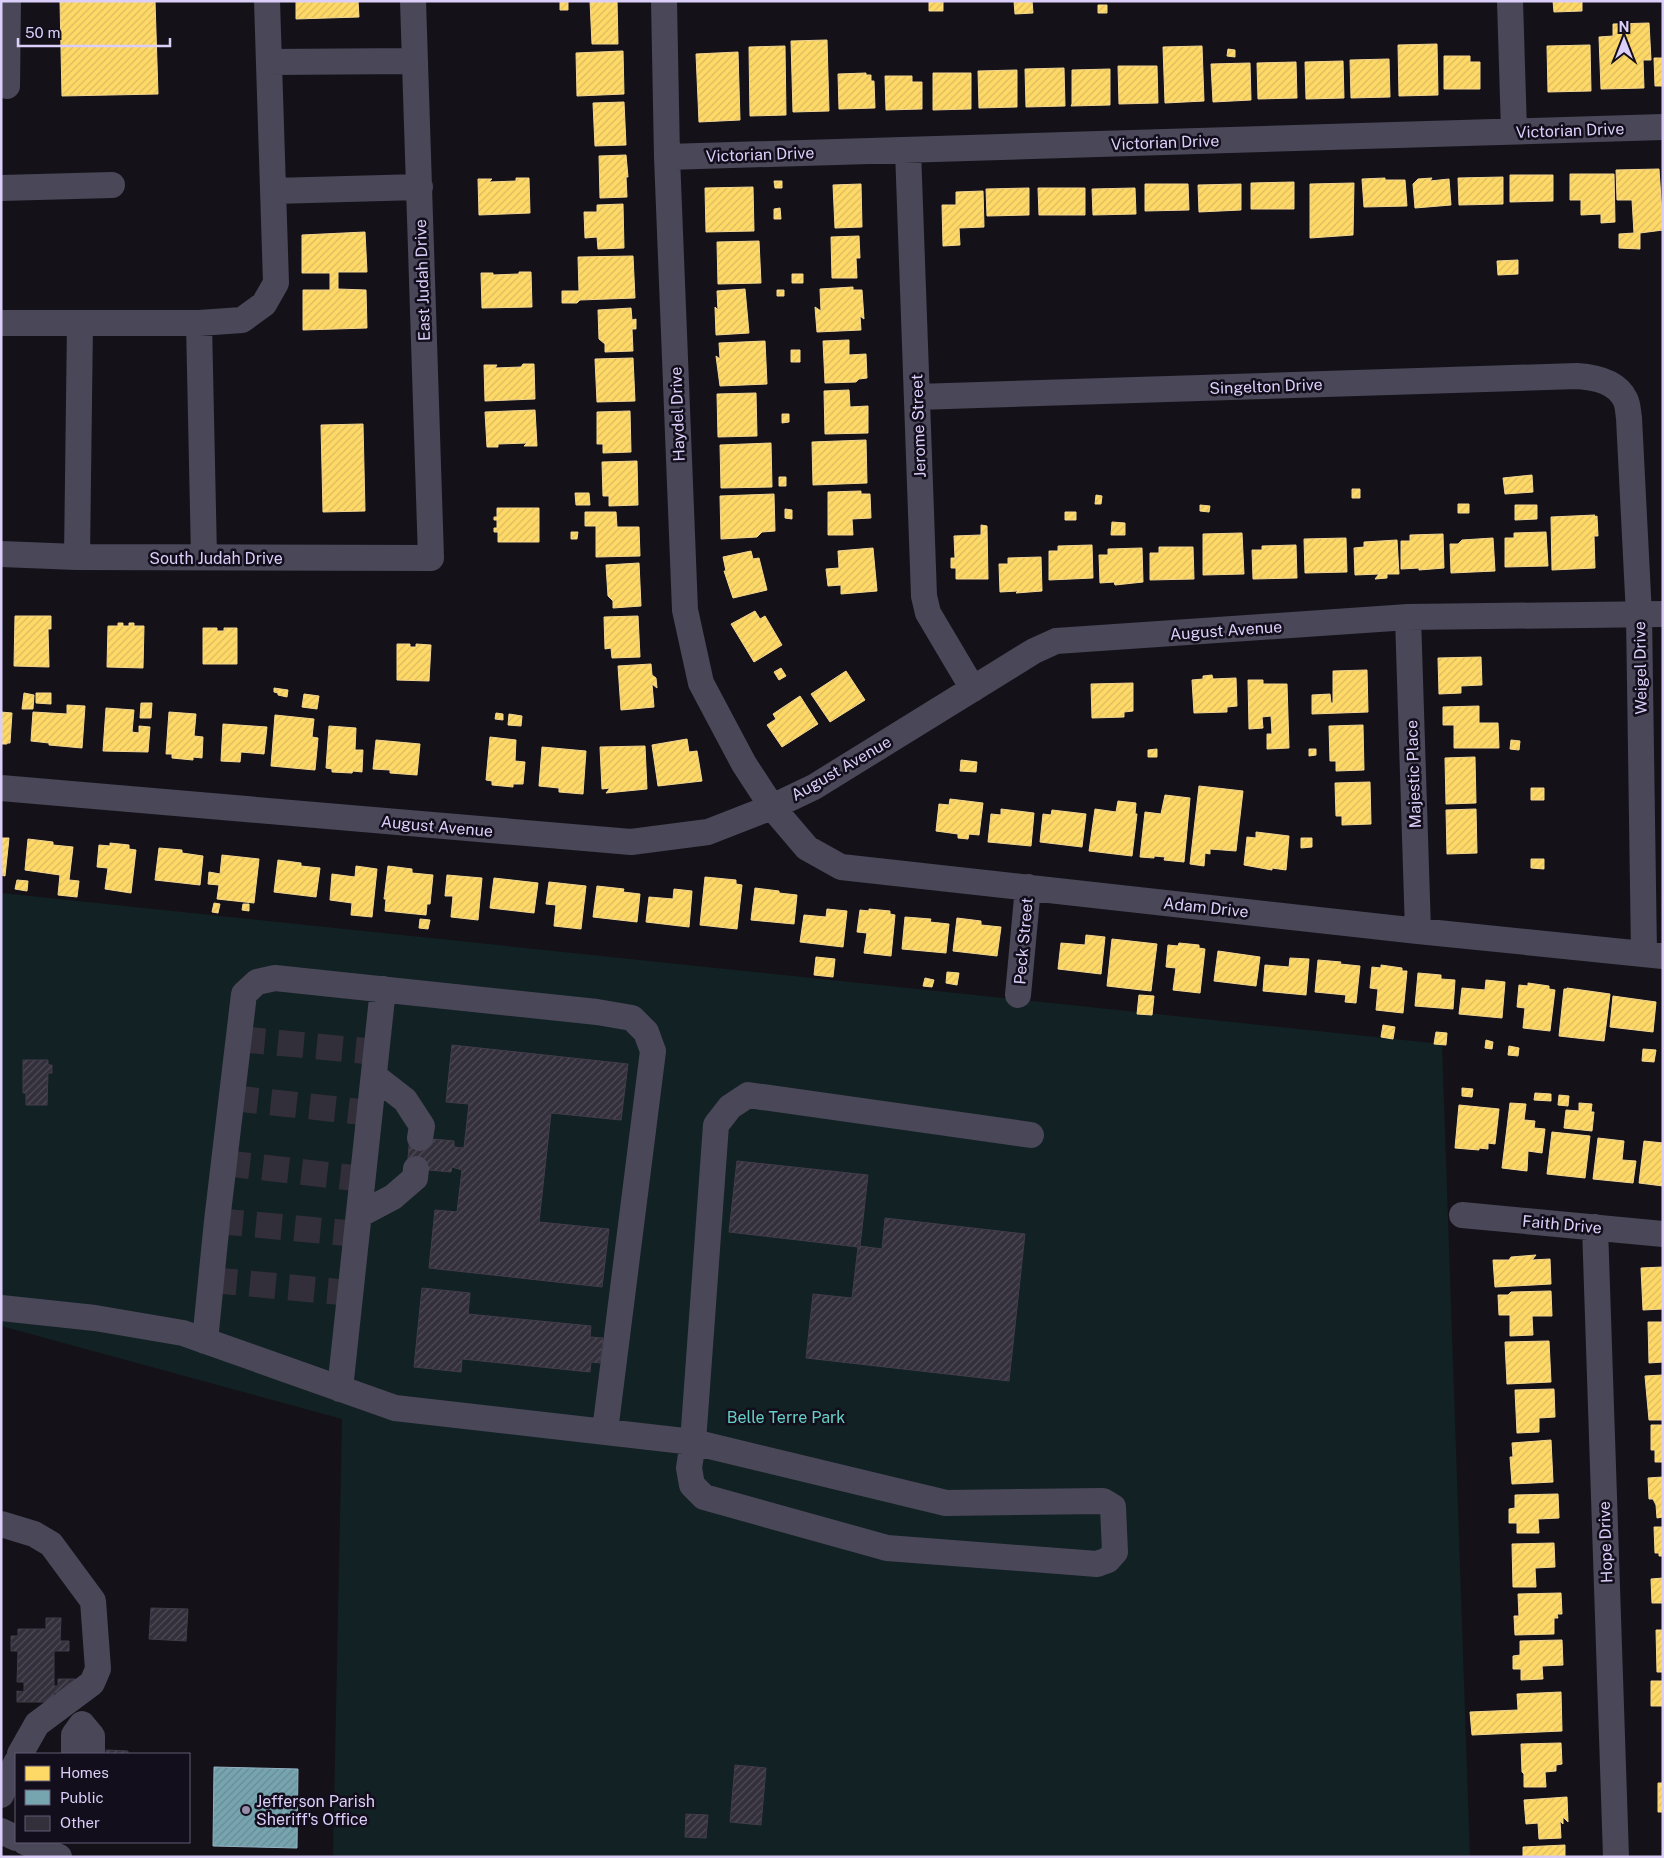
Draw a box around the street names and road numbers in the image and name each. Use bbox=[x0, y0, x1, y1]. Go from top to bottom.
street label: Victorian Drive bbox=[1515, 119, 1625, 142]
street label: Victorian Drive bbox=[1110, 131, 1220, 154]
street label: Victorian Drive bbox=[705, 143, 815, 166]
street label: East Judah Drive bbox=[411, 219, 434, 341]
street label: Haydel Drive bbox=[666, 366, 689, 462]
street label: Jerome Street bbox=[907, 374, 930, 478]
street label: Singelton Drive bbox=[1209, 375, 1323, 398]
street label: South Judah Drive bbox=[149, 549, 283, 568]
street label: August Avenue bbox=[1169, 617, 1283, 644]
street label: Weigel Drive bbox=[1630, 621, 1651, 715]
street label: Majestic Place bbox=[1402, 720, 1425, 828]
street label: August Avenue bbox=[788, 732, 895, 805]
street label: August Avenue bbox=[380, 812, 494, 841]
street label: Adam Drive bbox=[1162, 894, 1249, 921]
street label: Peck Street bbox=[1010, 897, 1037, 985]
street label: Faith Drive bbox=[1521, 1212, 1603, 1237]
street label: Hope Drive bbox=[1595, 1501, 1616, 1583]

